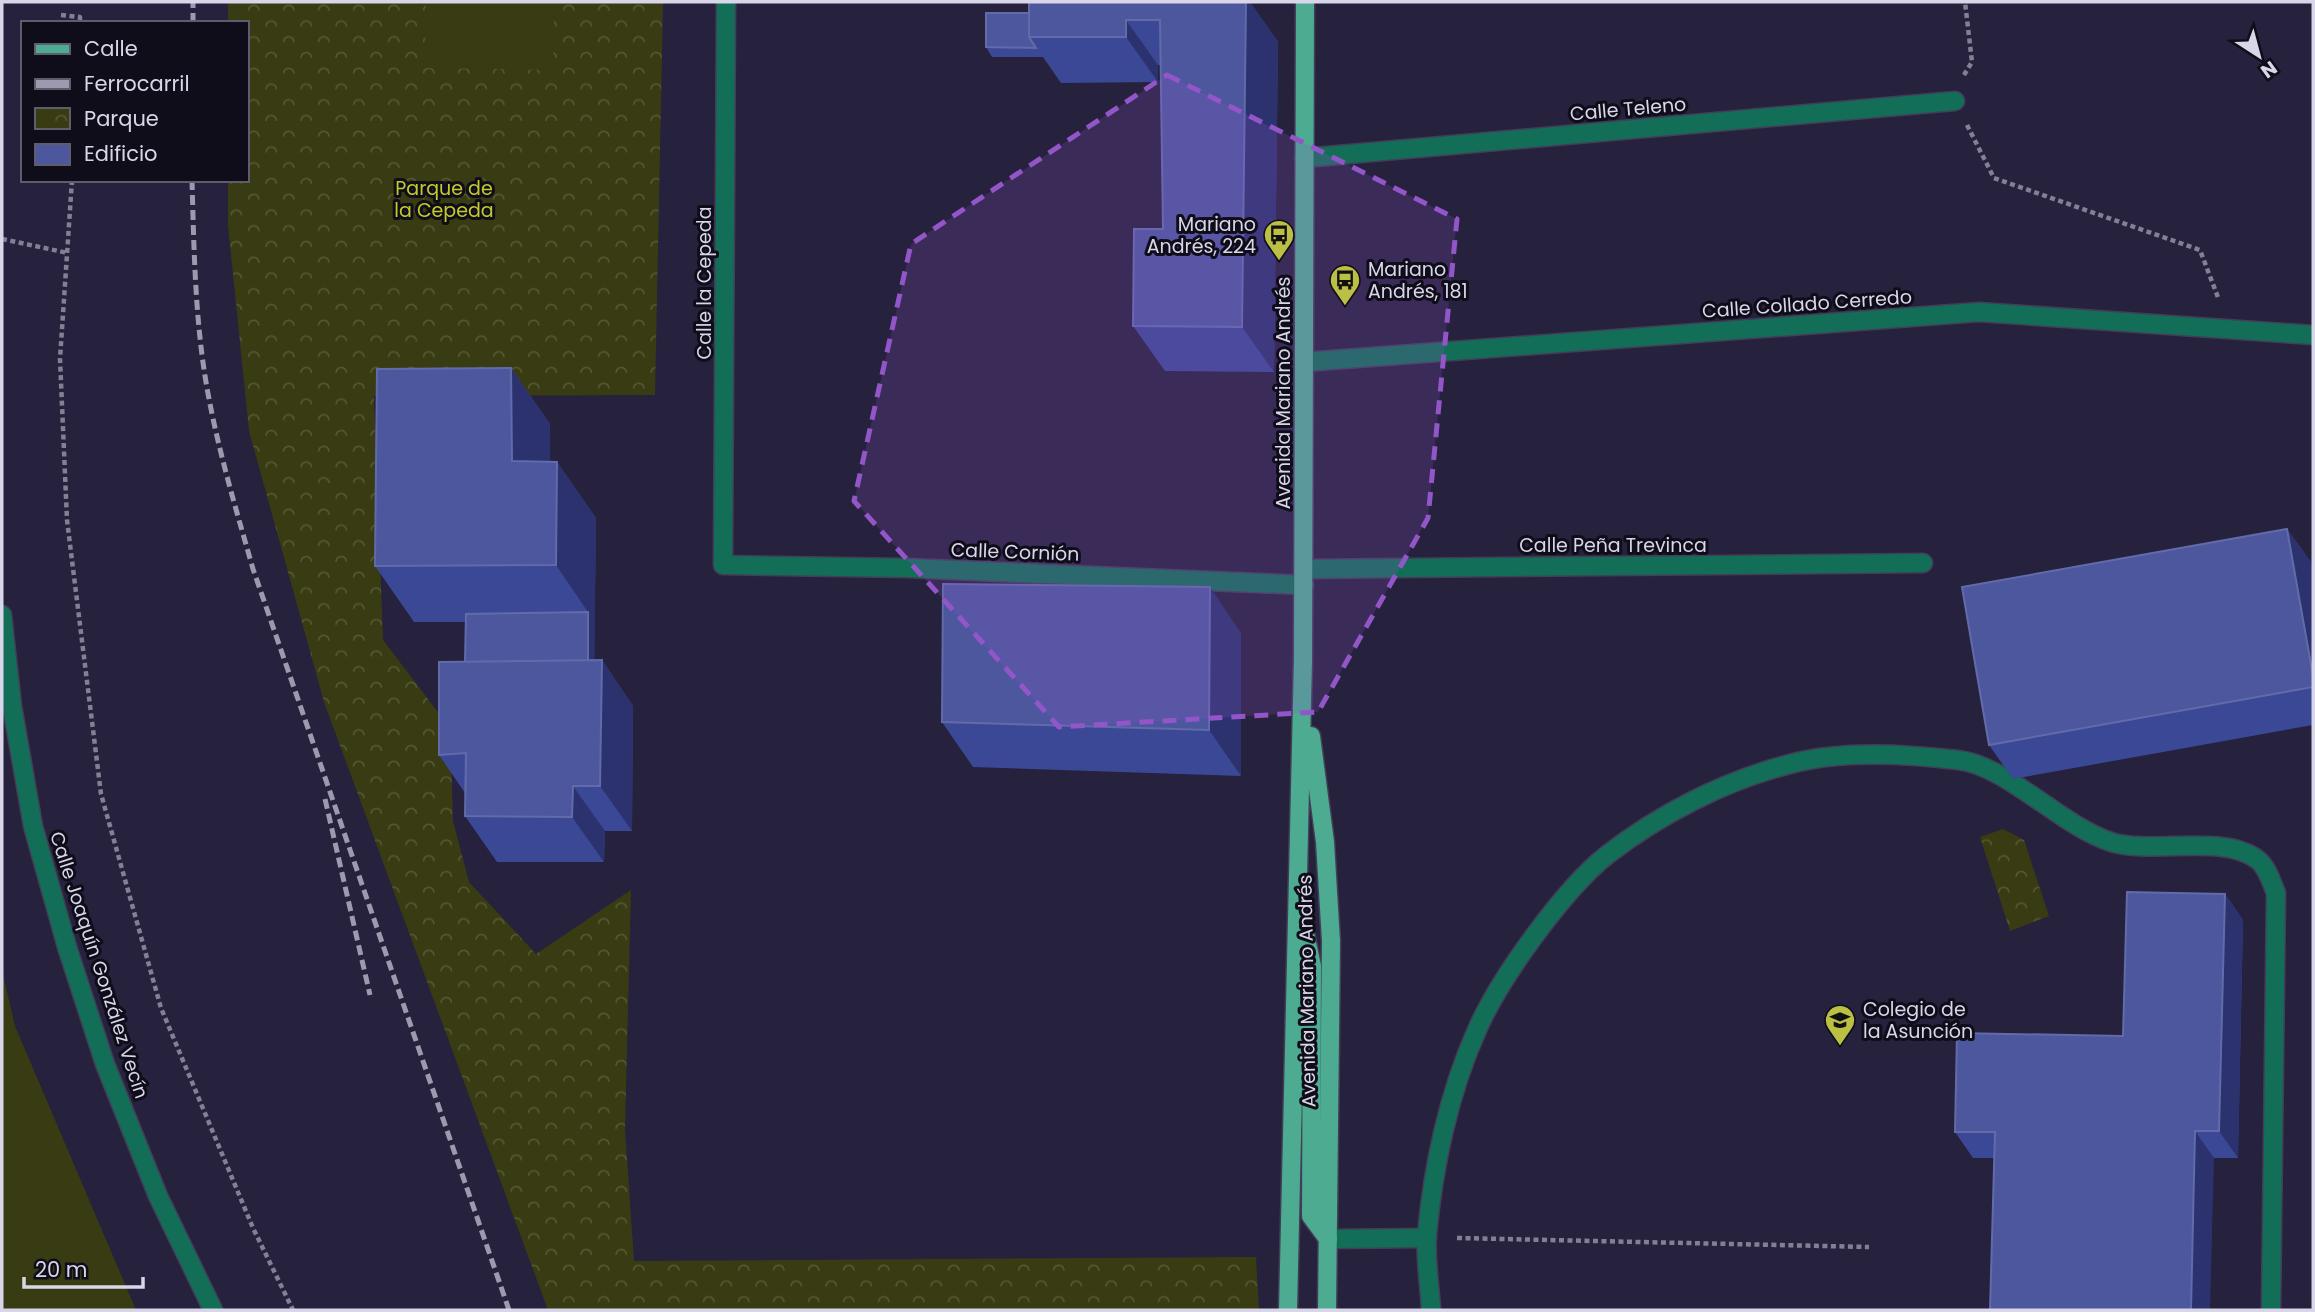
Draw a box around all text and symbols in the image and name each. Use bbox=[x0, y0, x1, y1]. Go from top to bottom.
legend bbox=[21, 21, 248, 182]
north arrow bbox=[2224, 21, 2294, 91]
text: Calle bbox=[84, 34, 138, 63]
text: N bbox=[2255, 54, 2282, 84]
text: Ferrocarril bbox=[84, 69, 190, 98]
street label: Calle Teleno bbox=[1569, 90, 1687, 128]
text: Parque bbox=[84, 104, 159, 133]
text: Edificio bbox=[84, 139, 158, 168]
park label: Parque de la Cepeda bbox=[394, 175, 494, 224]
street label: Calle la Cepeda bbox=[691, 206, 718, 360]
place label: Mariano Andrés, 224 bbox=[1147, 211, 1256, 260]
bus stop icon: Mariano Andrés, 224 bbox=[1262, 218, 1296, 262]
place label: Mariano Andrés, 181 bbox=[1368, 256, 1468, 305]
bus stop icon: Mariano Andrés, 181 bbox=[1328, 263, 1362, 307]
street label: Avenida Mariano Andrés bbox=[1270, 277, 1297, 509]
street label: Calle Collado Cerredo bbox=[1701, 283, 1913, 325]
street label: Calle Peña Trevinca bbox=[1519, 532, 1707, 559]
street label: Calle Cornión bbox=[950, 536, 1080, 568]
street label: Calle Joaquín González Vecín bbox=[43, 828, 155, 1102]
street label: Avenida Mariano Andrés bbox=[1291, 874, 1323, 1108]
place label: Colegio de la Asunción bbox=[1863, 996, 1973, 1045]
school or university icon: Colegio de la Asunción bbox=[1823, 1003, 1857, 1047]
scale bar bbox=[24, 1246, 144, 1290]
text: 20 m bbox=[35, 1255, 88, 1284]

